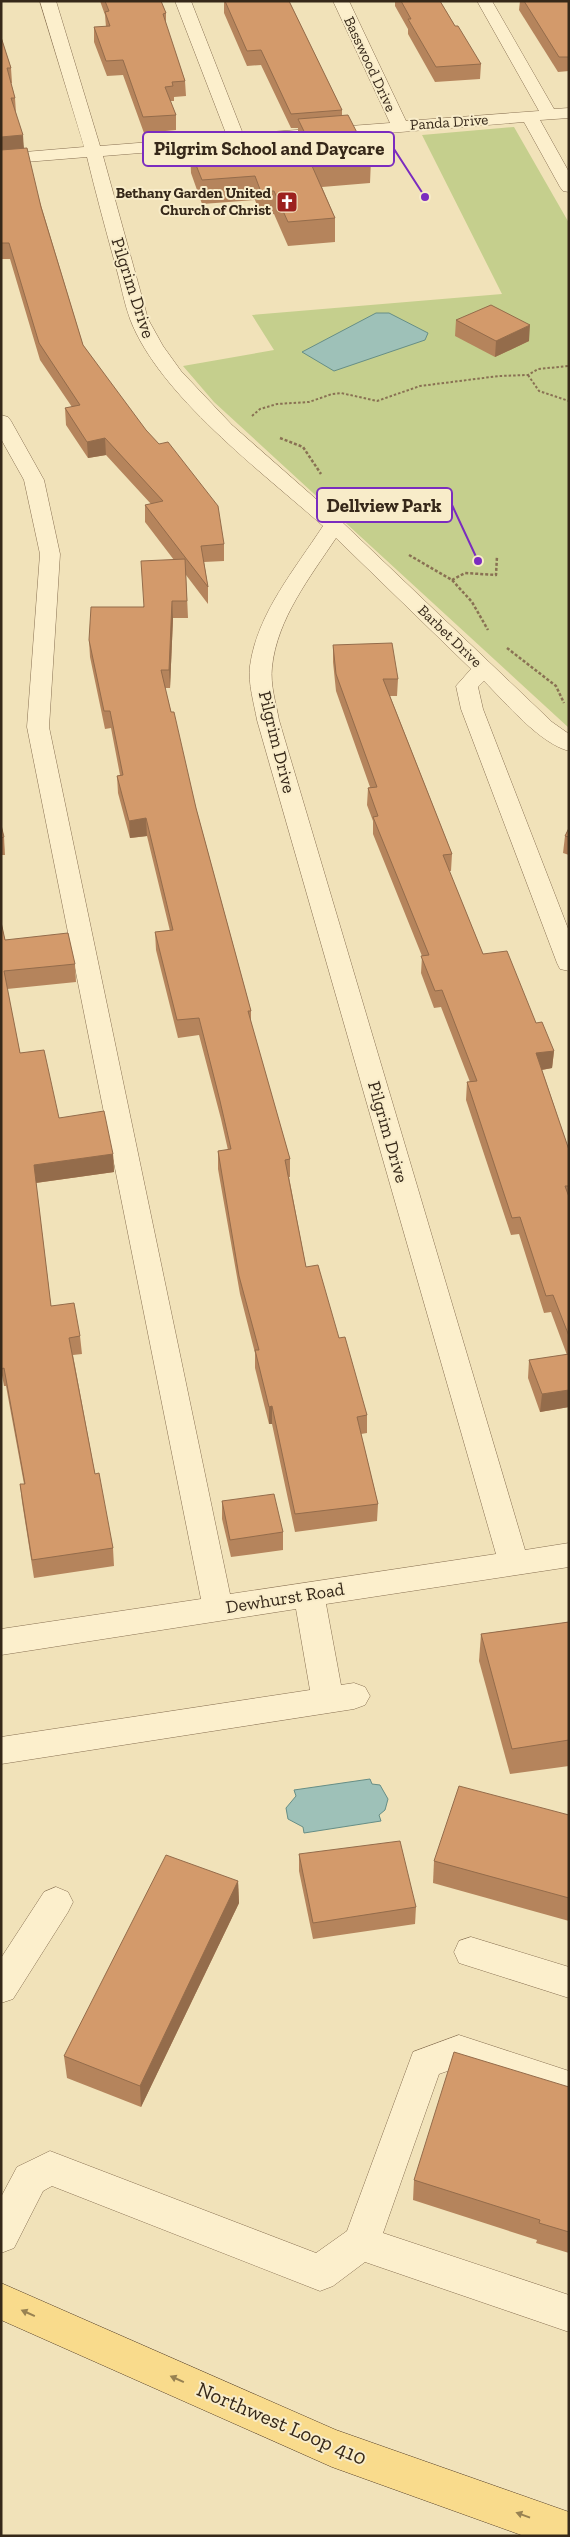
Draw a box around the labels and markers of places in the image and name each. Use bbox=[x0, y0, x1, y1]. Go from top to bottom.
callout: Pilgrim School and Daycare bbox=[143, 132, 394, 166]
place label: Bethany Garden United Church of Christ bbox=[116, 184, 272, 219]
church icon: Bethany Garden United Church of Christ bbox=[275, 190, 299, 214]
callout: Dellview Park bbox=[317, 488, 452, 522]

